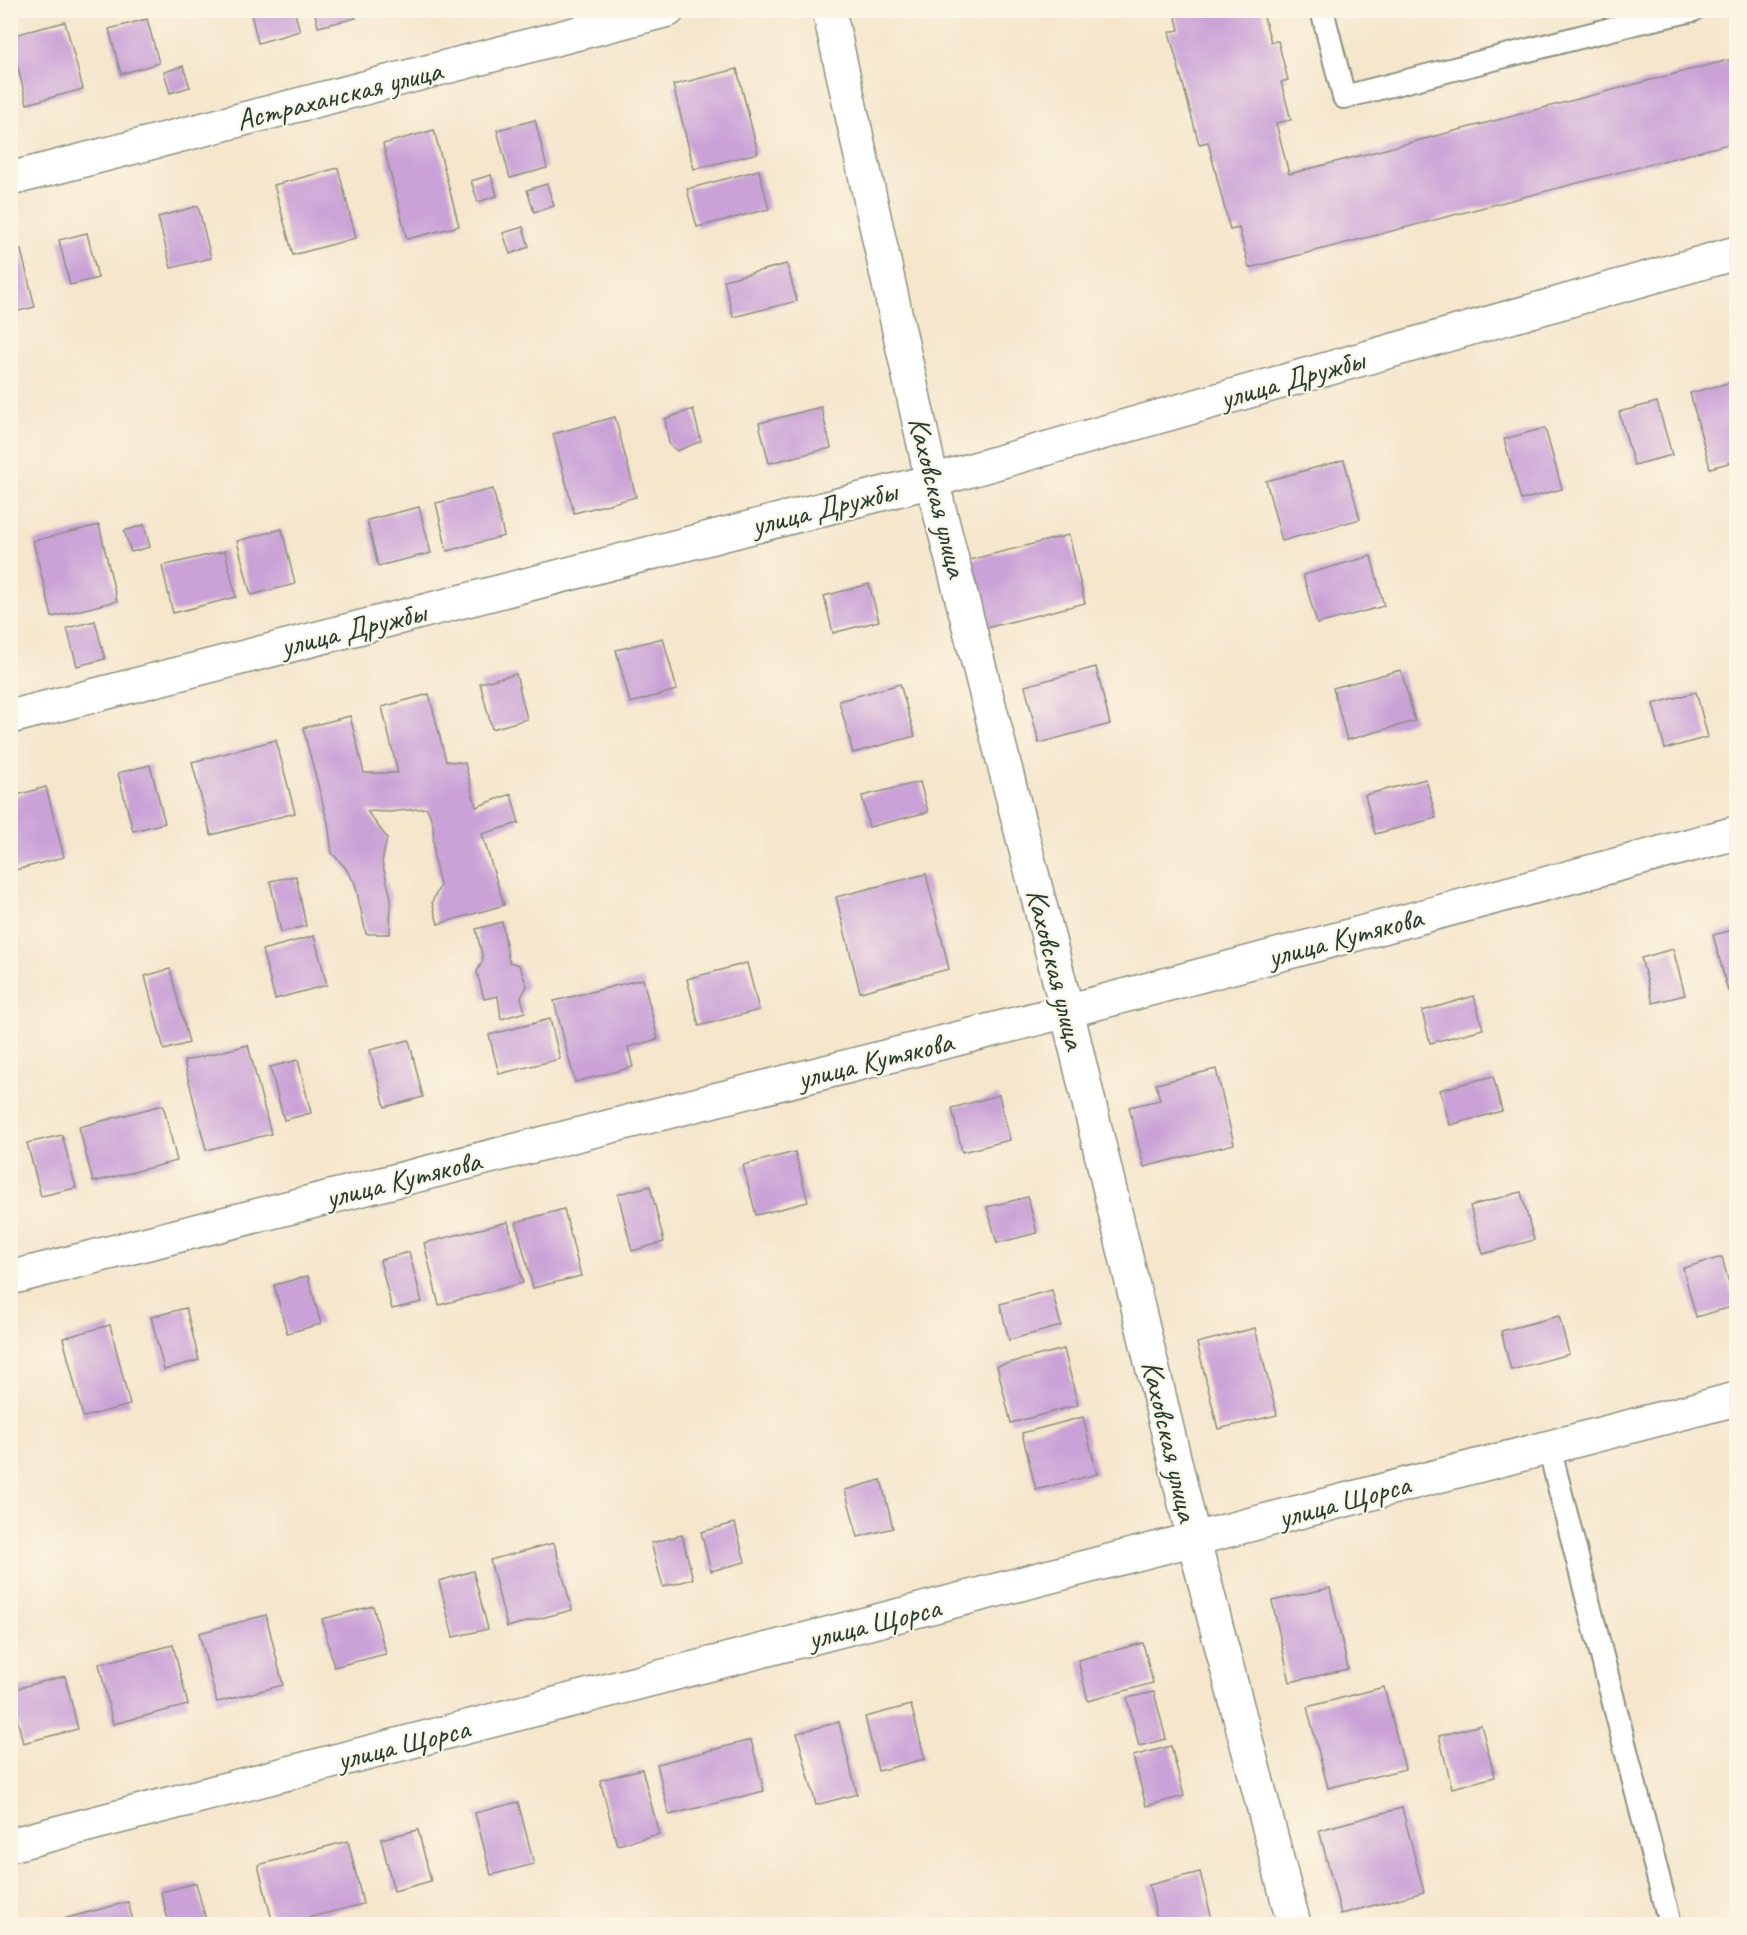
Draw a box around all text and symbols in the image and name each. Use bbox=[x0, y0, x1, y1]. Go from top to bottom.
street label: Астраханская улица bbox=[232, 51, 448, 139]
street label: улица Дружбы bbox=[1214, 340, 1371, 418]
street label: Каховская улица bbox=[900, 413, 977, 583]
street label: улица Дружбы bbox=[746, 471, 903, 545]
street label: улица Дружбы bbox=[275, 592, 432, 666]
street label: Каховская улица bbox=[1018, 885, 1095, 1055]
street label: улица Кутякова bbox=[1262, 898, 1428, 976]
street label: улица Кутякова bbox=[791, 1022, 958, 1098]
street label: улица Кутякова bbox=[319, 1141, 486, 1217]
street label: Каховская улица bbox=[1133, 1357, 1207, 1527]
street label: улица Щорса bbox=[1272, 1465, 1416, 1537]
street label: улица Щорса bbox=[802, 1588, 946, 1658]
street label: улица Щорса bbox=[331, 1709, 475, 1779]

